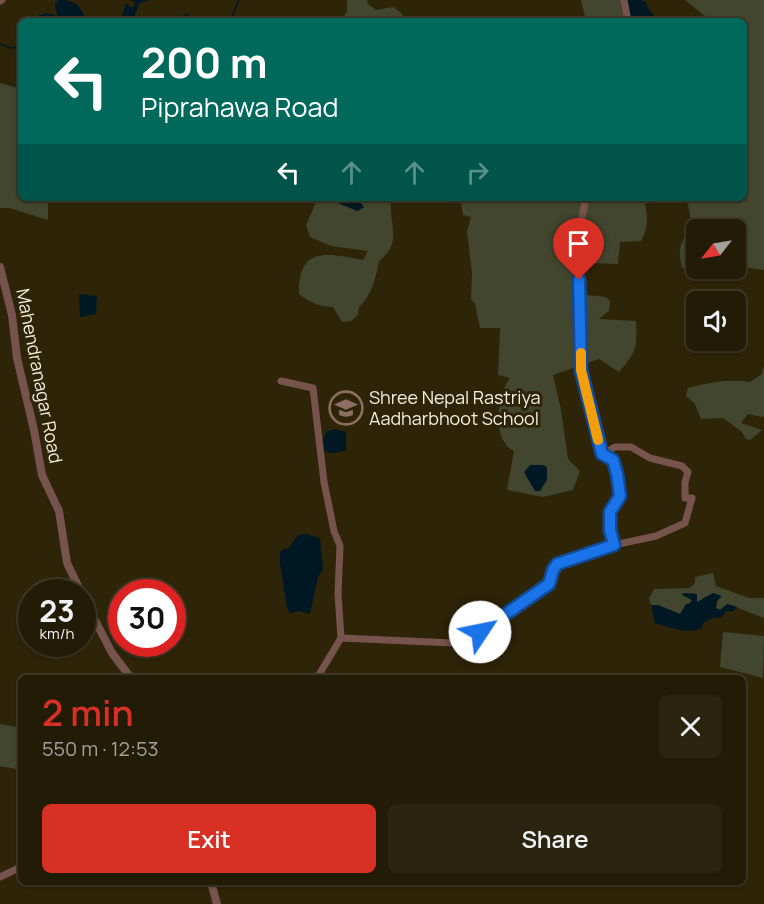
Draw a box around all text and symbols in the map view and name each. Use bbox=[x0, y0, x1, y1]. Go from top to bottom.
text: 200 m bbox=[141, 33, 267, 91]
icon: left bbox=[42, 42, 120, 120]
text: Piprahawa Road bbox=[141, 88, 339, 125]
icon: left bbox=[272, 156, 305, 189]
icon: ahead bbox=[335, 156, 368, 189]
icon: ahead bbox=[398, 156, 431, 189]
icon: right bbox=[461, 156, 494, 189]
pin bbox=[553, 218, 604, 280]
north arrow bbox=[686, 219, 746, 279]
map controls bbox=[686, 219, 746, 351]
icon: arrive bbox=[562, 227, 595, 260]
street label: Mahendranagar Road bbox=[11, 286, 69, 465]
button: sound bbox=[686, 291, 746, 351]
place label: Shree Nepal Rastriya Aadharbhoot School bbox=[369, 385, 541, 430]
school or university icon: Shree Nepal Rastriya Aadharbhoot School bbox=[328, 390, 364, 426]
speed limit sign: 30 bbox=[108, 579, 186, 657]
text: 23 bbox=[39, 590, 75, 631]
position arrow bbox=[448, 600, 512, 664]
text: km/h bbox=[40, 623, 74, 644]
text: 2 min bbox=[42, 688, 134, 737]
button: close bbox=[659, 695, 722, 758]
text: 550 m · 12:53 bbox=[42, 735, 159, 762]
button: Exit bbox=[42, 804, 376, 873]
button: Share bbox=[388, 804, 722, 873]

